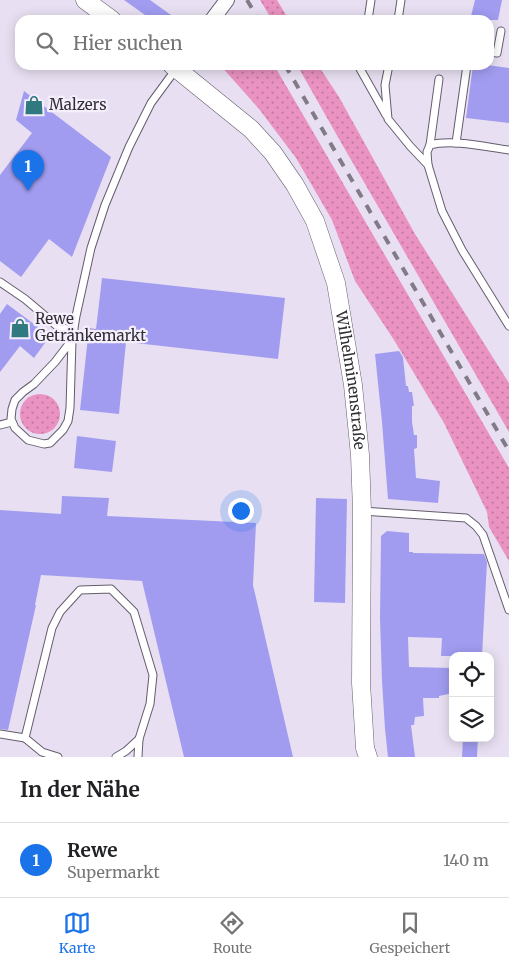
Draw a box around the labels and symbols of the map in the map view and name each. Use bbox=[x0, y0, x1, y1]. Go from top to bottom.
shop icon: Malzers bbox=[23, 94, 45, 116]
place label: Malzers bbox=[49, 95, 107, 114]
pin: 1 bbox=[12, 150, 44, 191]
street label: Wilhelminenstraße bbox=[332, 308, 369, 451]
place label: Rewe Getränkemarkt bbox=[35, 309, 146, 345]
shop icon: Rewe Getränkemarkt bbox=[9, 317, 31, 339]
your location bbox=[228, 498, 254, 524]

